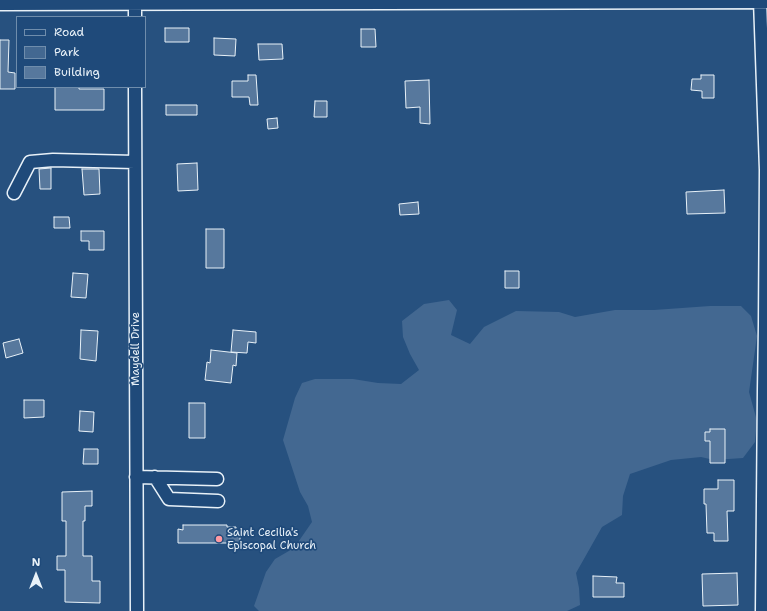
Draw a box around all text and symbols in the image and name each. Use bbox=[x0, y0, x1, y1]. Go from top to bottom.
legend bbox=[16, 16, 146, 88]
text: Road bbox=[54, 24, 84, 40]
text: Park bbox=[54, 44, 80, 60]
text: Building bbox=[54, 64, 100, 80]
street label: Maydell Drive bbox=[129, 312, 143, 386]
place label: Saint Cecilia's Episcopal Church bbox=[227, 526, 316, 552]
marker: Saint Cecilia's Episcopal Church bbox=[214, 534, 224, 544]
north arrow bbox=[16, 555, 56, 595]
text: N bbox=[32, 555, 40, 570]

